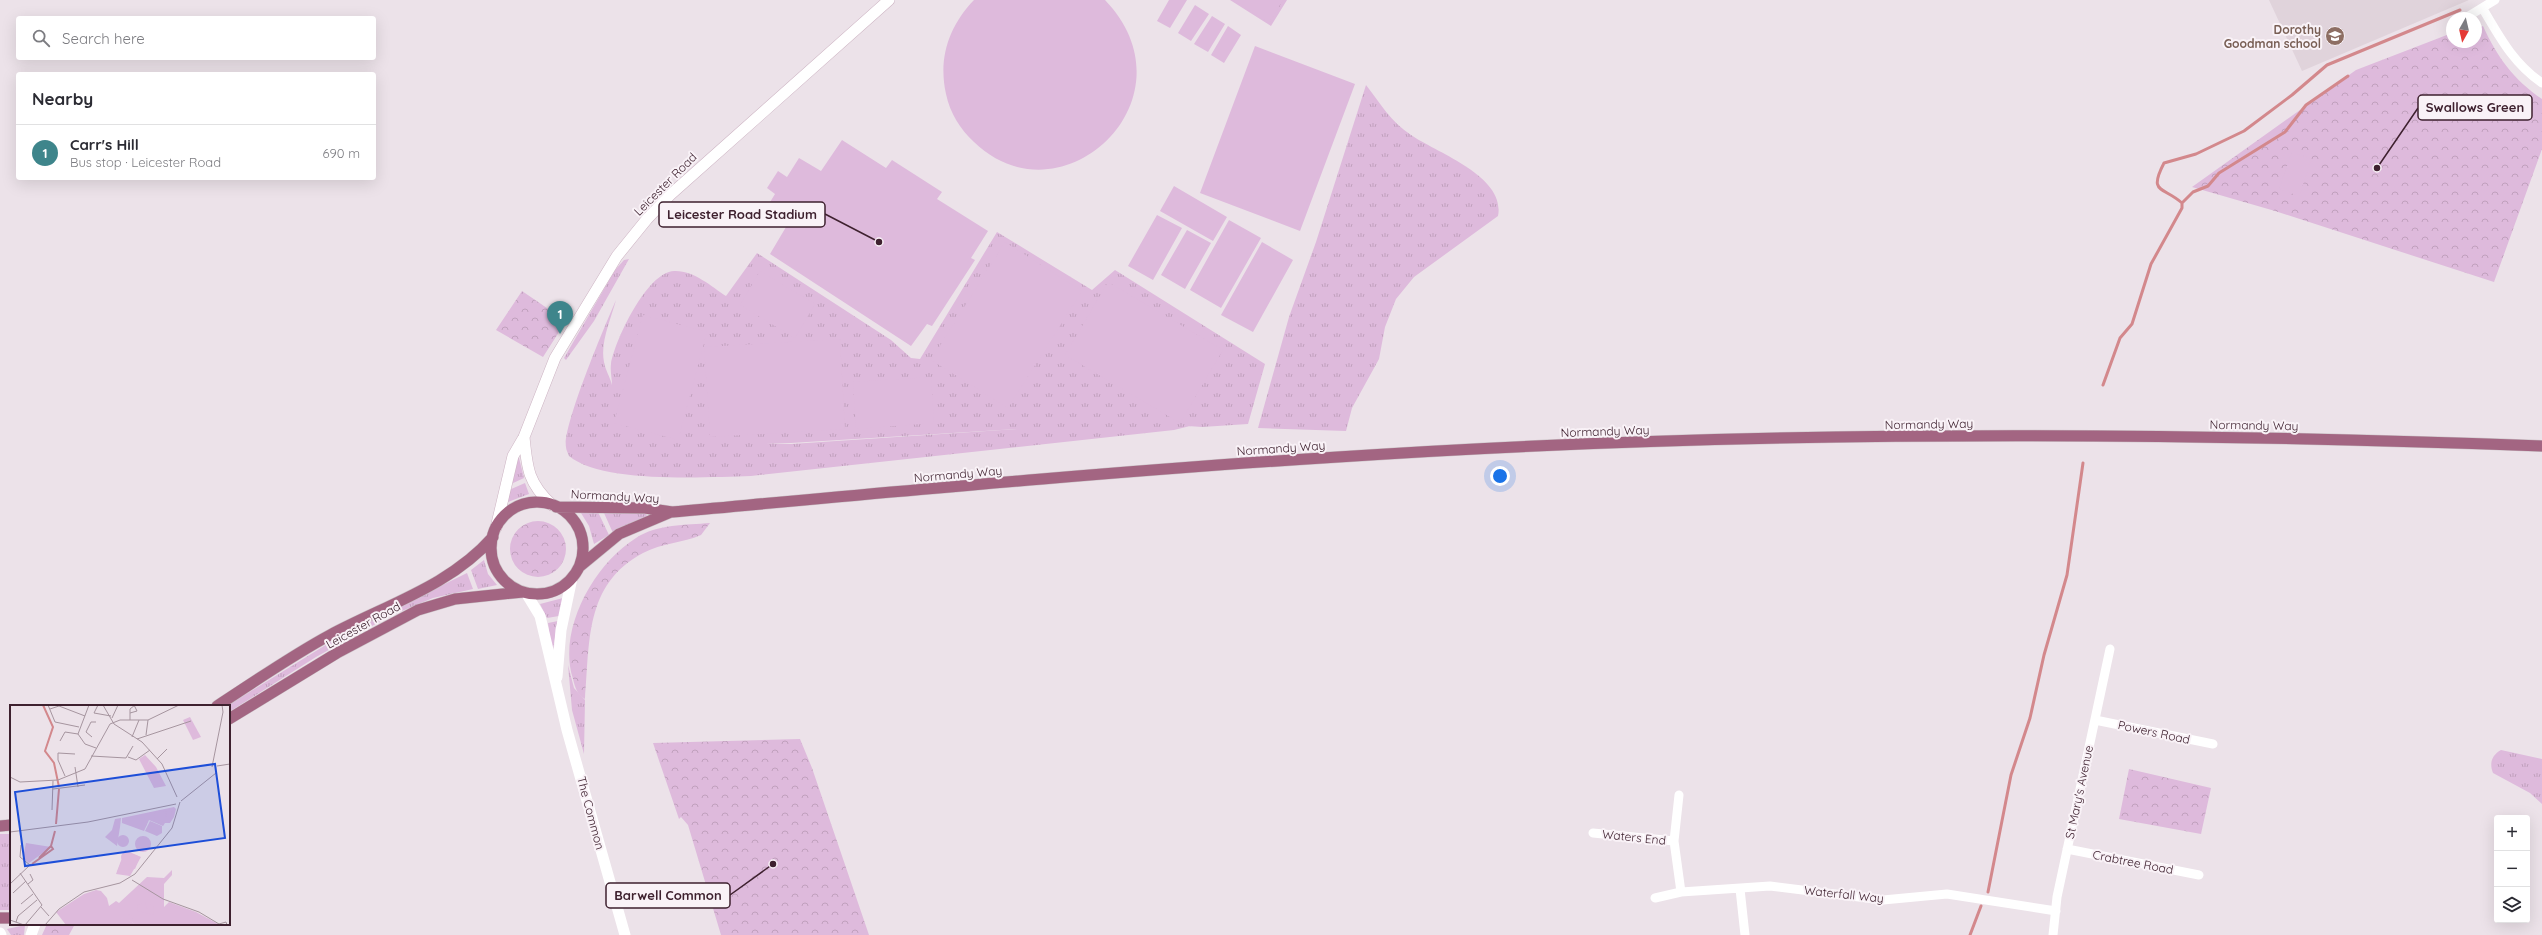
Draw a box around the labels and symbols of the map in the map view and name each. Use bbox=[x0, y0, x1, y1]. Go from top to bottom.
north arrow bbox=[2446, 12, 2482, 48]
place label: Dorothy Goodman school bbox=[2224, 22, 2321, 51]
school or university icon: Dorothy Goodman school bbox=[2324, 25, 2346, 47]
callout: Swallows Green bbox=[2418, 95, 2532, 120]
text: Swallows Green bbox=[2426, 99, 2524, 115]
street label: Leicester Road bbox=[630, 149, 700, 219]
callout: Leicester Road Stadium bbox=[659, 202, 825, 227]
text: Leicester Road Stadium bbox=[667, 206, 817, 222]
pin: 1 bbox=[547, 301, 573, 334]
street label: Normandy Way bbox=[1885, 416, 1973, 432]
street label: Normandy Way bbox=[2210, 417, 2298, 433]
street label: Normandy Way bbox=[1560, 422, 1650, 440]
street label: Normandy Way bbox=[1236, 437, 1326, 459]
street label: Normandy Way bbox=[913, 463, 1003, 485]
your location bbox=[1490, 466, 1510, 486]
street label: Normandy Way bbox=[570, 486, 660, 506]
street label: Leicester Road bbox=[323, 598, 403, 652]
inset map bbox=[10, 705, 230, 925]
street label: Powers Road bbox=[2117, 717, 2191, 747]
street label: St Mary's Avenue bbox=[2062, 744, 2096, 840]
street label: The Common bbox=[574, 775, 608, 851]
street label: Waters End bbox=[1601, 826, 1667, 848]
street label: Crabtree Road bbox=[2091, 847, 2175, 877]
street label: Waterfall Way bbox=[1803, 882, 1885, 906]
callout: Barwell Common bbox=[606, 883, 730, 908]
text: Barwell Common bbox=[614, 887, 722, 903]

